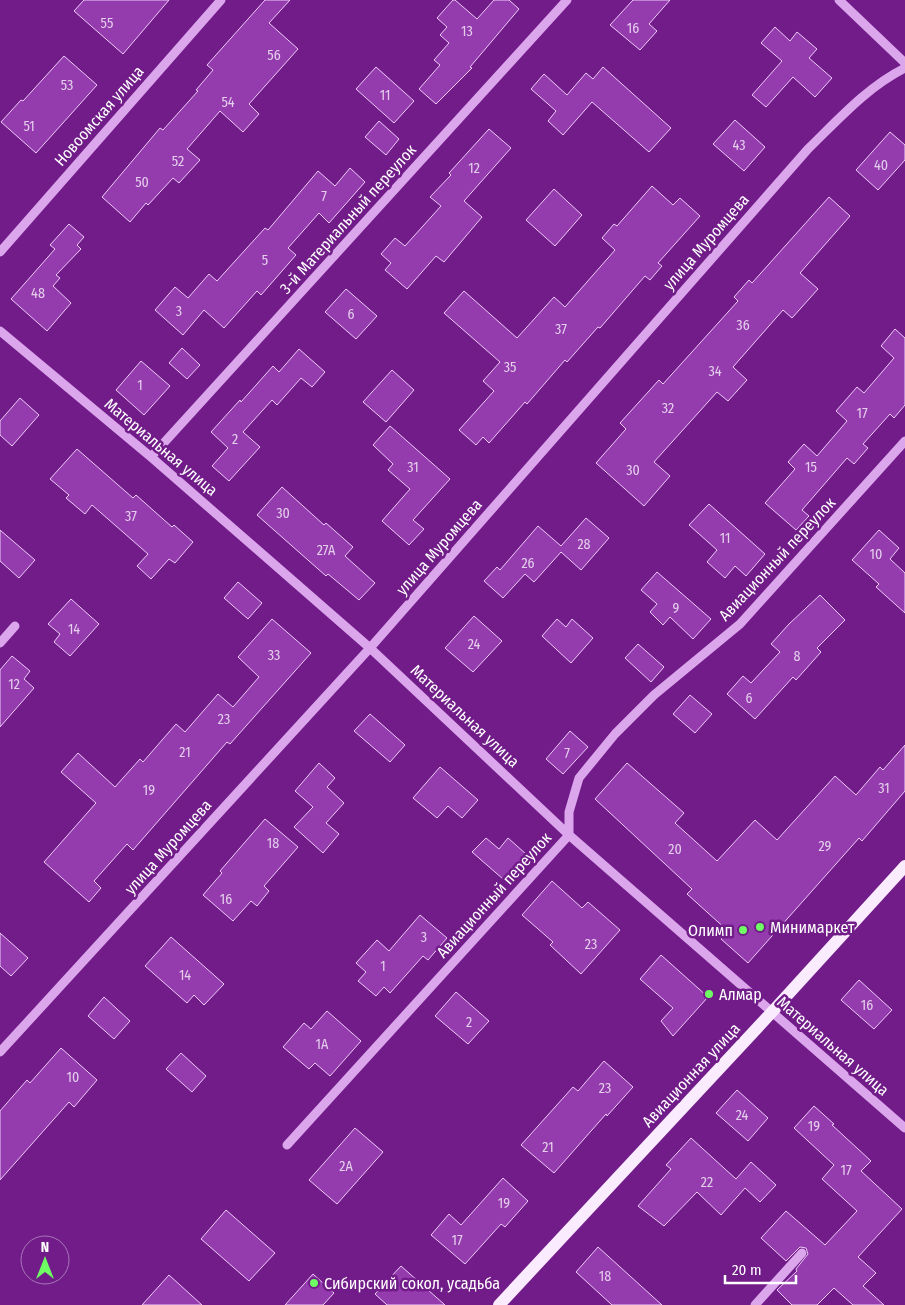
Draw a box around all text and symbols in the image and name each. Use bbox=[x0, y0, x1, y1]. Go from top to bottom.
house number: 55 bbox=[101, 15, 113, 32]
house number: 16 bbox=[627, 20, 639, 37]
house number: 13 bbox=[461, 23, 473, 40]
house number: 56 bbox=[267, 47, 281, 64]
street label: Новоомская улица bbox=[50, 62, 148, 170]
house number: 53 bbox=[61, 77, 73, 94]
house number: 11 bbox=[380, 87, 390, 104]
house number: 54 bbox=[221, 94, 235, 111]
house number: 51 bbox=[23, 118, 35, 135]
house number: 43 bbox=[733, 137, 745, 154]
street label: 3-й Материальный переулок bbox=[276, 140, 420, 298]
house number: 52 bbox=[172, 153, 184, 170]
house number: 40 bbox=[874, 157, 888, 174]
house number: 12 bbox=[468, 160, 480, 177]
house number: 50 bbox=[135, 174, 149, 191]
house number: 7 bbox=[321, 188, 327, 205]
street label: улица Муромцева bbox=[659, 190, 753, 294]
house number: 5 bbox=[262, 252, 268, 269]
house number: 48 bbox=[31, 285, 45, 302]
house number: 3 bbox=[176, 303, 182, 320]
house number: 6 bbox=[348, 306, 355, 323]
house number: 36 bbox=[736, 317, 750, 334]
house number: 37 bbox=[555, 321, 567, 338]
house number: 35 bbox=[504, 359, 516, 376]
house number: 34 bbox=[708, 363, 722, 380]
house number: 1 bbox=[137, 377, 143, 394]
street label: Материальная улица bbox=[101, 394, 221, 500]
house number: 32 bbox=[662, 400, 674, 417]
house number: 17 bbox=[856, 405, 868, 422]
house number: 2 bbox=[232, 431, 238, 448]
house number: 31 bbox=[407, 459, 419, 476]
house number: 15 bbox=[805, 459, 817, 476]
house number: 30 bbox=[626, 462, 640, 479]
street label: Авиационный переулок bbox=[715, 493, 840, 625]
street label: улица Муромцева bbox=[392, 495, 486, 599]
house number: 30 bbox=[276, 505, 290, 522]
house number: 37 bbox=[125, 508, 137, 525]
house number: 11 bbox=[720, 530, 730, 547]
house number: 28 bbox=[577, 536, 591, 553]
house number: 27А bbox=[317, 542, 336, 559]
house number: 10 bbox=[870, 546, 882, 563]
house number: 26 bbox=[521, 555, 535, 572]
house number: 9 bbox=[673, 600, 680, 617]
house number: 14 bbox=[68, 621, 80, 638]
house number: 24 bbox=[468, 636, 481, 653]
house number: 33 bbox=[268, 647, 280, 664]
house number: 8 bbox=[794, 648, 801, 665]
street label: Материальная улица bbox=[407, 661, 523, 771]
house number: 12 bbox=[8, 676, 20, 693]
house number: 6 bbox=[746, 690, 753, 707]
house number: 23 bbox=[218, 711, 230, 728]
house number: 21 bbox=[179, 744, 191, 761]
house number: 7 bbox=[564, 745, 570, 762]
house number: 31 bbox=[878, 780, 890, 797]
house number: 19 bbox=[143, 782, 155, 799]
street label: улица Муромцева bbox=[120, 796, 216, 898]
street label: Авиационный переулок bbox=[433, 828, 556, 962]
house number: 18 bbox=[267, 835, 279, 852]
house number: 29 bbox=[819, 838, 832, 855]
house number: 20 bbox=[668, 841, 682, 858]
house number: 16 bbox=[220, 891, 232, 908]
place label: Минимаркет bbox=[770, 918, 855, 937]
place label: Олимп bbox=[688, 921, 733, 940]
marker: Минимаркет bbox=[754, 921, 766, 933]
marker: Олимп bbox=[737, 924, 749, 936]
house number: 3 bbox=[421, 929, 427, 946]
house number: 23 bbox=[585, 936, 597, 953]
house number: 1 bbox=[380, 958, 386, 975]
house number: 14 bbox=[179, 967, 191, 984]
place label: Алмар bbox=[719, 985, 762, 1004]
marker: Алмар bbox=[703, 988, 715, 1000]
street label: Материальная улица bbox=[773, 992, 893, 1100]
house number: 16 bbox=[861, 997, 873, 1014]
house number: 2 bbox=[466, 1014, 472, 1031]
street label: Авиационная улица bbox=[638, 1019, 744, 1131]
house number: 1А bbox=[316, 1036, 329, 1053]
house number: 10 bbox=[67, 1069, 79, 1086]
house number: 23 bbox=[599, 1080, 611, 1097]
house number: 24 bbox=[736, 1107, 749, 1124]
house number: 19 bbox=[808, 1118, 820, 1135]
house number: 21 bbox=[542, 1139, 554, 1156]
house number: 2А bbox=[339, 1158, 353, 1175]
house number: 17 bbox=[840, 1162, 852, 1179]
house number: 22 bbox=[701, 1174, 713, 1191]
house number: 19 bbox=[498, 1195, 510, 1212]
house number: 17 bbox=[451, 1232, 463, 1249]
north arrow bbox=[20, 1235, 70, 1285]
text: N bbox=[41, 1239, 49, 1256]
scale bar bbox=[725, 1252, 796, 1284]
text: 20 m bbox=[732, 1261, 762, 1279]
house number: 18 bbox=[599, 1268, 611, 1285]
place label: Сибирский сокол, усадьба bbox=[324, 1274, 500, 1293]
marker: Сибирский сокол, усадьба bbox=[308, 1277, 320, 1289]

